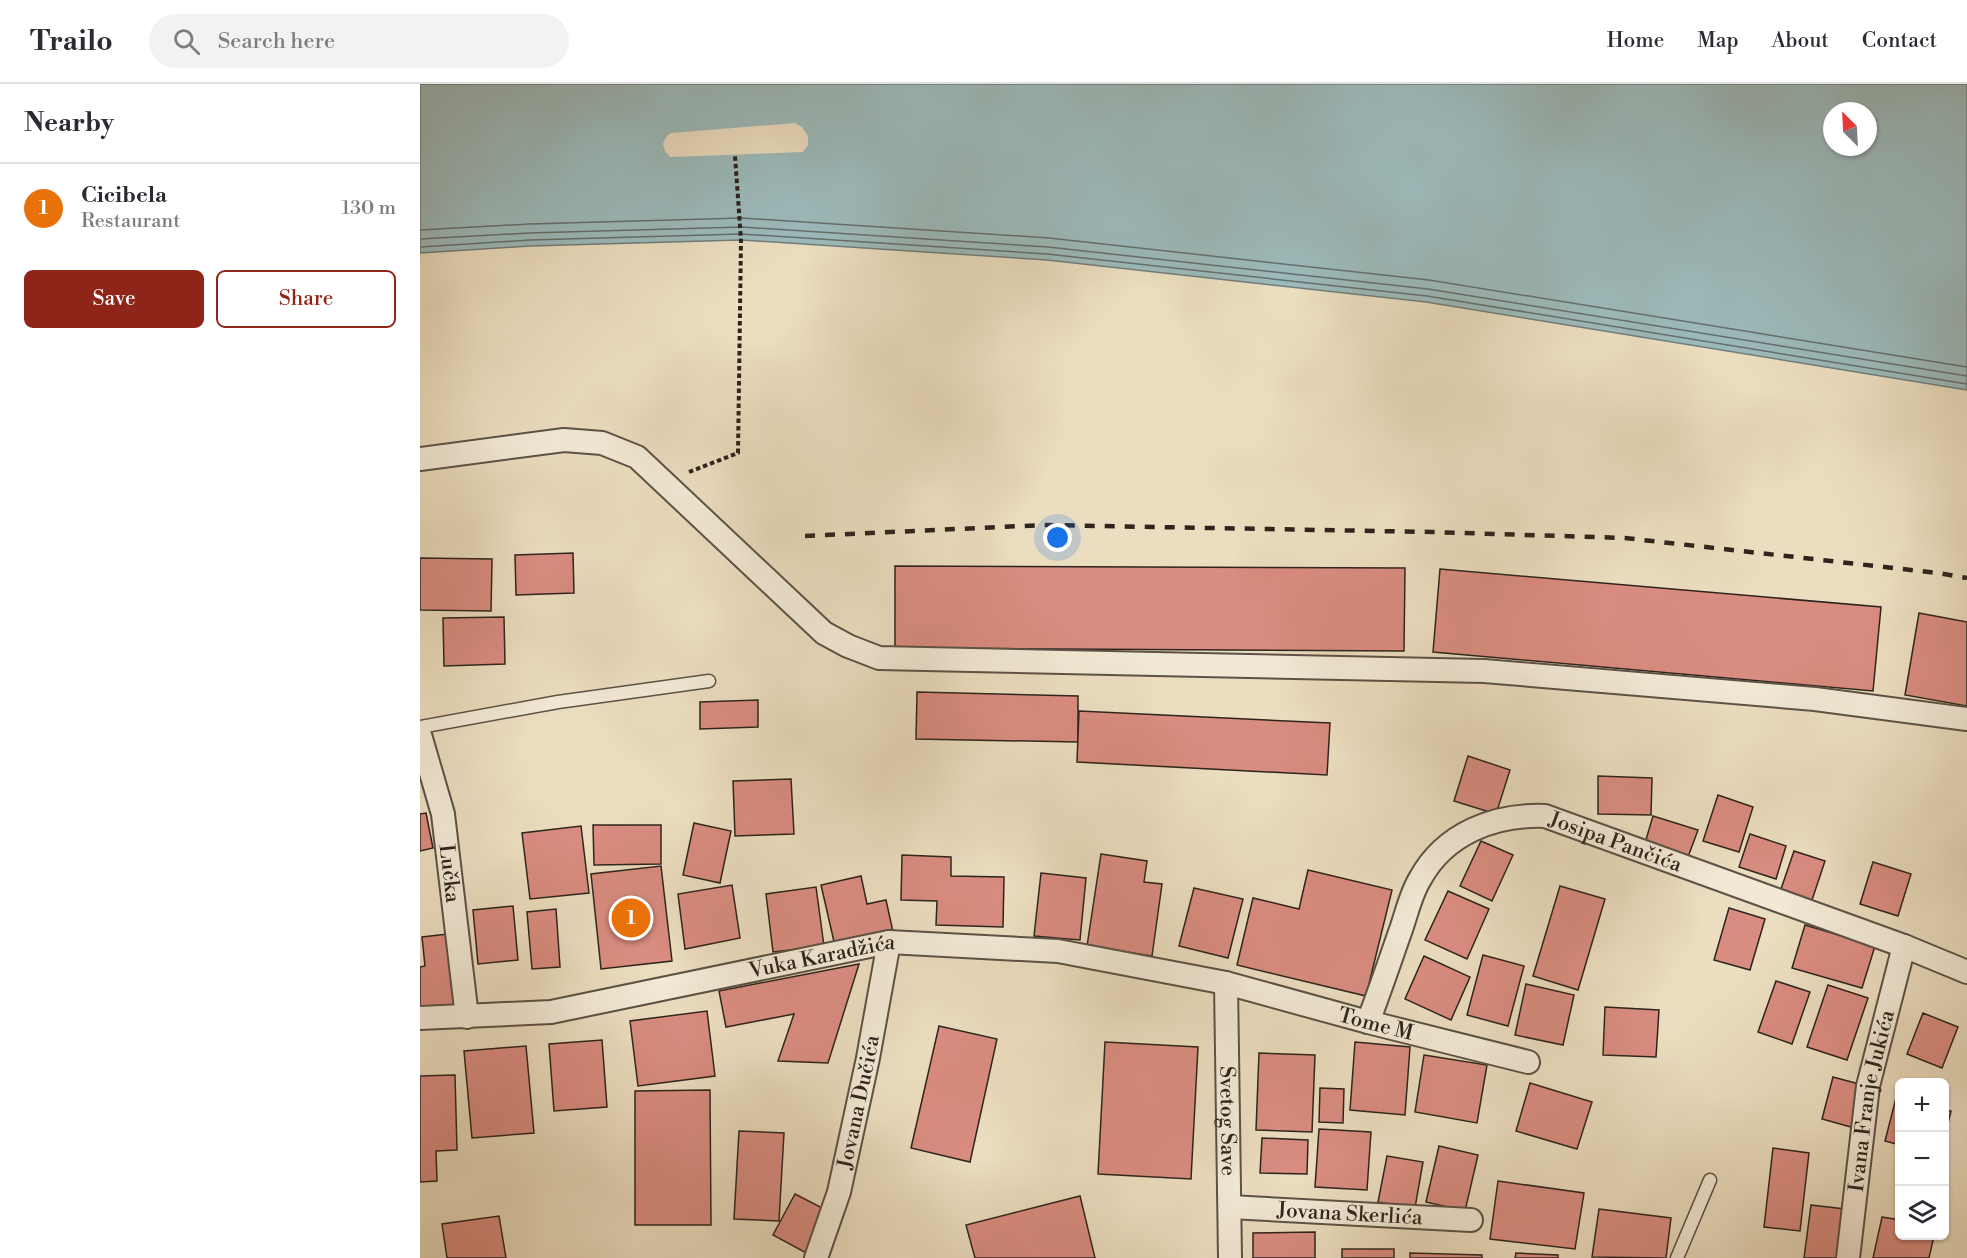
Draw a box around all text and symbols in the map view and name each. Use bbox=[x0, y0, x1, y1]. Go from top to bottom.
search box bbox=[149, 14, 569, 68]
text: Trailo bbox=[30, 24, 113, 59]
icon: search bbox=[170, 25, 203, 58]
text: Search here bbox=[218, 28, 335, 55]
text: Home bbox=[1607, 28, 1664, 54]
text: Map bbox=[1697, 28, 1739, 54]
text: About bbox=[1772, 28, 1829, 54]
text: Contact bbox=[1862, 28, 1937, 54]
north arrow bbox=[1823, 102, 1877, 156]
text: Nearby bbox=[24, 107, 114, 139]
text: Cicibela bbox=[81, 182, 167, 209]
text: 1 bbox=[39, 196, 48, 221]
text: 130 m bbox=[341, 196, 396, 221]
text: Restaurant bbox=[81, 209, 180, 234]
button: Save bbox=[24, 270, 204, 328]
button: Share bbox=[216, 270, 396, 328]
your location bbox=[1043, 523, 1072, 552]
street label: Josipa Pančića bbox=[1544, 806, 1686, 879]
street label: Lučka bbox=[433, 843, 465, 904]
pin: 1 bbox=[612, 896, 650, 940]
street label: Vuka Karadžića bbox=[746, 930, 896, 985]
street label: Tome M bbox=[1335, 1002, 1416, 1047]
street label: Ivana Franje Jukića bbox=[1844, 1007, 1901, 1193]
street label: Jovana Dučića bbox=[832, 1033, 886, 1172]
street label: Svetog Save bbox=[1213, 1066, 1241, 1176]
map controls bbox=[1895, 1078, 1949, 1240]
button: + bbox=[1895, 1078, 1949, 1132]
button: − bbox=[1895, 1132, 1949, 1186]
button: layers bbox=[1895, 1186, 1949, 1240]
street label: Jovana Skerlića bbox=[1275, 1198, 1423, 1231]

